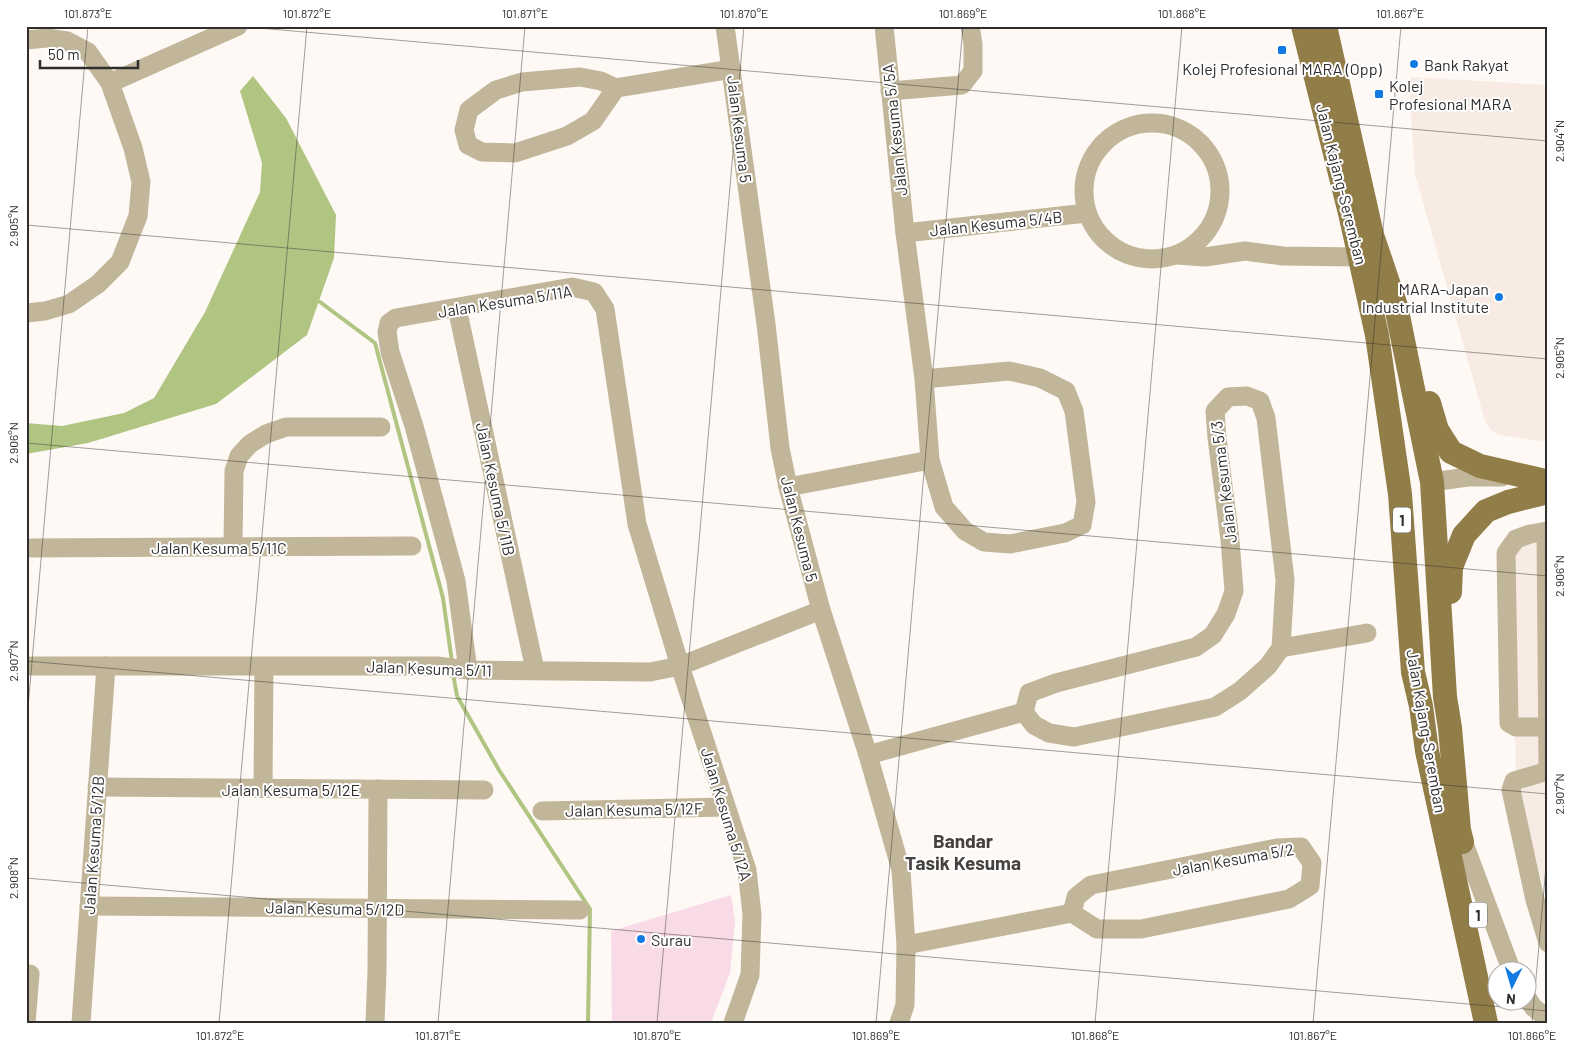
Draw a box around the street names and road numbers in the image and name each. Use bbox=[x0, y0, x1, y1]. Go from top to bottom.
street label: Jalan Kesuma 5/5A bbox=[878, 63, 910, 197]
street label: Jalan Kesuma 5 bbox=[724, 74, 756, 184]
street label: Jalan Kajang-Seremban bbox=[1313, 101, 1371, 267]
street label: Jalan Kesuma 5/4B bbox=[929, 207, 1063, 239]
street label: Jalan Kesuma 5/11A bbox=[437, 281, 574, 321]
street label: Jalan Kesuma 5/3 bbox=[1206, 420, 1240, 544]
street label: Jalan Kesuma 5/11B bbox=[473, 421, 519, 557]
street label: Jalan Kesuma 5 bbox=[778, 474, 822, 584]
road number: 1 bbox=[1393, 508, 1411, 532]
street label: Jalan Kesuma 5/11C bbox=[151, 538, 287, 557]
street label: Jalan Kajang-Seremban bbox=[1403, 648, 1451, 814]
street label: Jalan Kesuma 5/11 bbox=[366, 656, 492, 680]
street label: Jalan Kesuma 5/12A bbox=[698, 745, 756, 883]
street label: Jalan Kesuma 5/12B bbox=[79, 775, 107, 915]
street label: Jalan Kesuma 5/12E bbox=[222, 780, 360, 799]
street label: Jalan Kesuma 5/12F bbox=[565, 798, 703, 820]
street label: Jalan Kesuma 5/2 bbox=[1171, 839, 1295, 879]
street label: Jalan Kesuma 5/12D bbox=[266, 897, 404, 919]
road number: 1 bbox=[1469, 902, 1487, 928]

